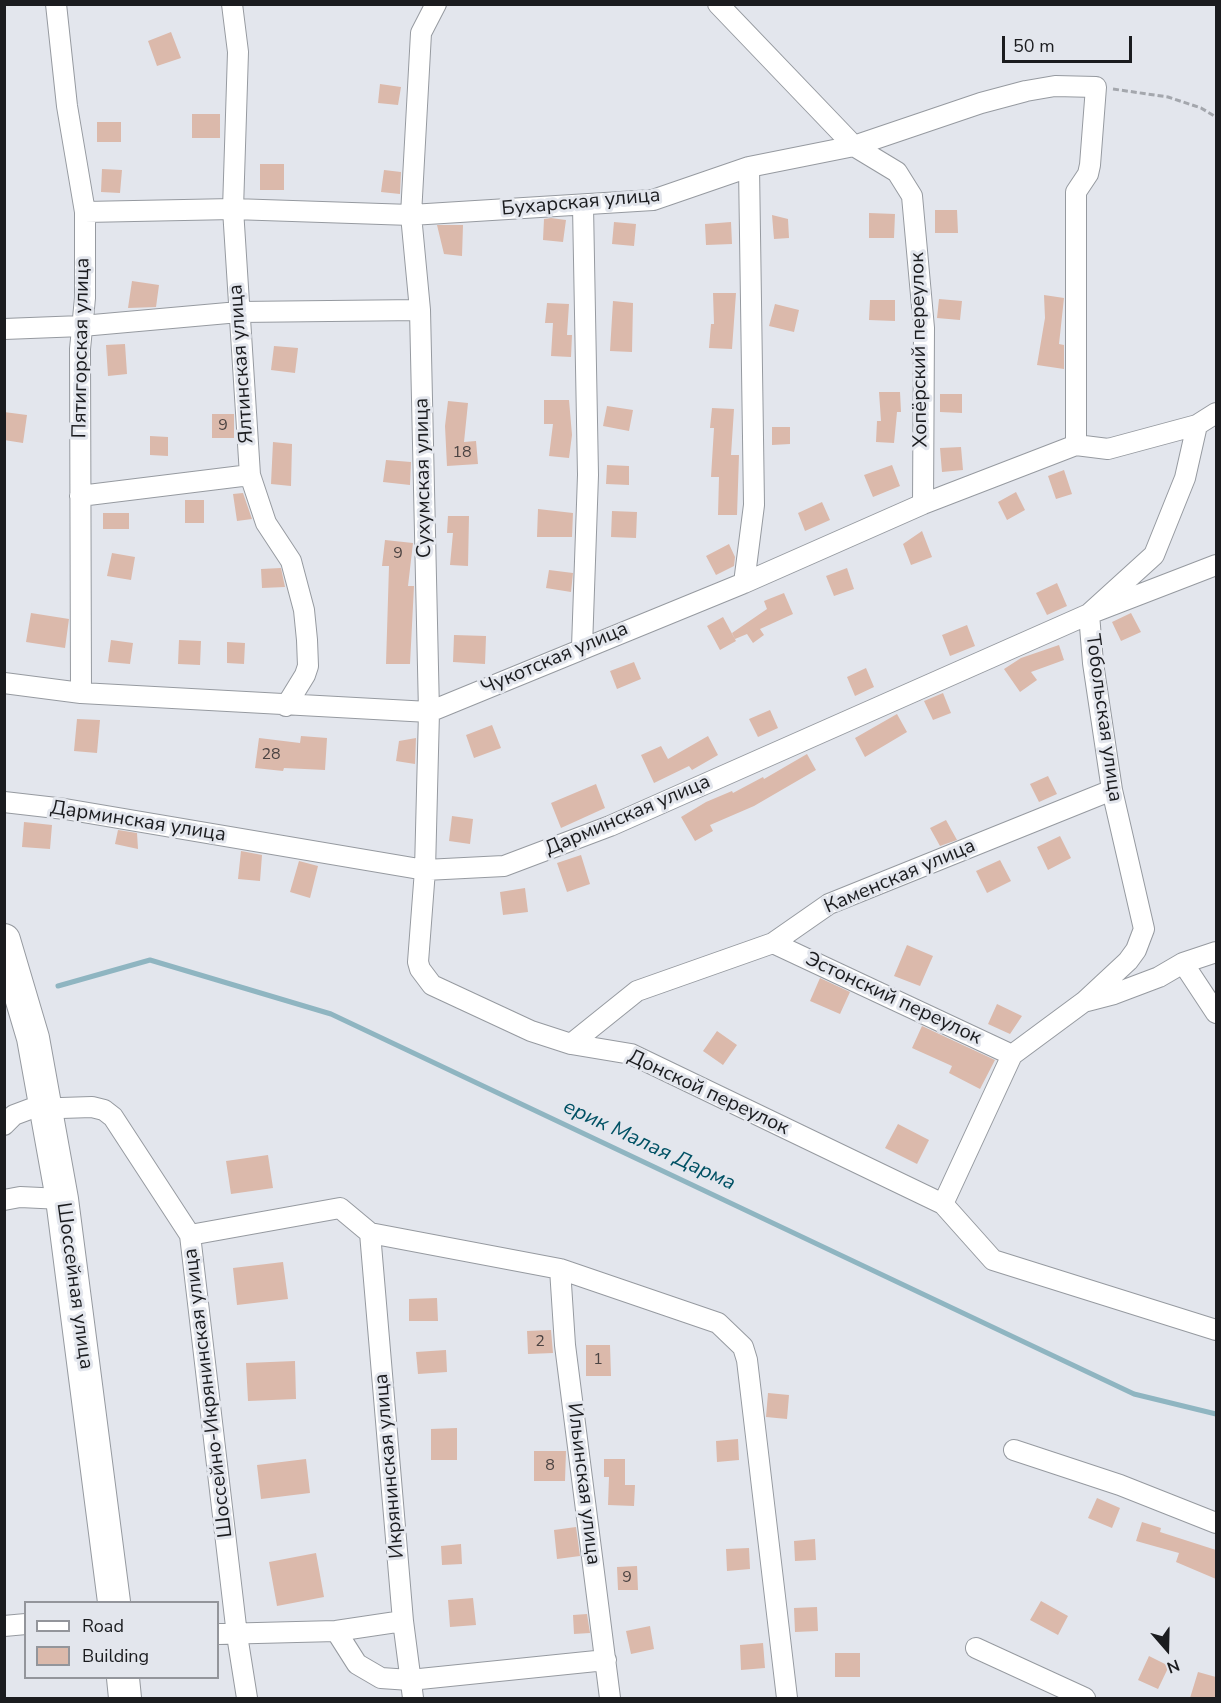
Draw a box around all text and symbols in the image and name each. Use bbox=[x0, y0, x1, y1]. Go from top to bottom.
scale bar bbox=[1005, 24, 1136, 62]
text: 50 m bbox=[1013, 34, 1055, 58]
street label: Бухарская улица bbox=[501, 184, 661, 222]
street label: Хопёрский переулок bbox=[906, 252, 934, 448]
street label: Пятигорская улица bbox=[68, 257, 96, 439]
street label: Ялтинская улица bbox=[224, 284, 260, 444]
street label: Сухумская улица bbox=[411, 398, 437, 558]
house number: 9 bbox=[218, 416, 228, 436]
house number: 18 bbox=[452, 443, 472, 463]
house number: 9 bbox=[393, 544, 403, 564]
street label: Чукотская улица bbox=[478, 617, 632, 701]
street label: Тобольская улица bbox=[1079, 633, 1127, 803]
house number: 28 bbox=[261, 745, 281, 765]
street label: Дарминская улица bbox=[542, 770, 714, 862]
street label: Дарминская улица bbox=[49, 796, 227, 848]
street label: Каменская улица bbox=[821, 834, 979, 920]
street label: Эстонский переулок bbox=[801, 948, 985, 1050]
street label: Донской переулок bbox=[624, 1045, 792, 1141]
water label: ерик Малая Дарма bbox=[559, 1095, 739, 1197]
street label: Шоссейная улица bbox=[50, 1201, 98, 1371]
street label: Шоссейно-Икрянинская улица bbox=[179, 1247, 239, 1539]
house number: 2 bbox=[535, 1332, 545, 1352]
house number: 1 bbox=[593, 1350, 603, 1370]
street label: Икрянинская улица bbox=[370, 1373, 410, 1559]
street label: Ильинская улица bbox=[561, 1402, 605, 1566]
house number: 8 bbox=[545, 1456, 555, 1476]
house number: 9 bbox=[622, 1568, 632, 1588]
legend bbox=[24, 1601, 219, 1679]
text: Road bbox=[82, 1614, 124, 1638]
north arrow bbox=[1137, 1619, 1197, 1679]
text: Building bbox=[82, 1644, 149, 1668]
text: N bbox=[1164, 1654, 1183, 1678]

